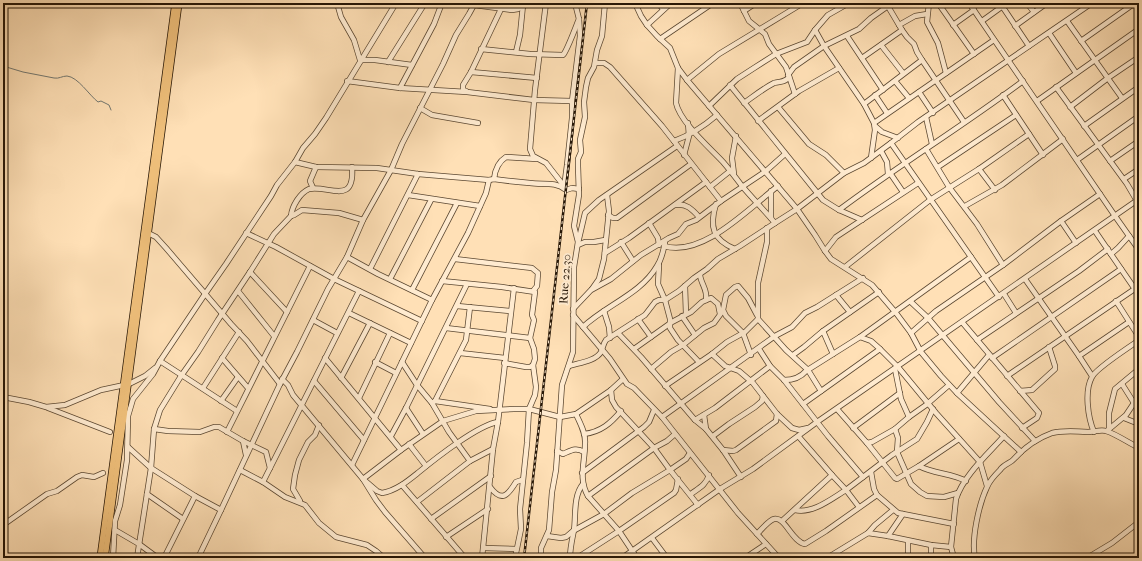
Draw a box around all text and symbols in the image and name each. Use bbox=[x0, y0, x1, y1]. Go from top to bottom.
street label: Rue 22.30 bbox=[556, 254, 574, 304]

